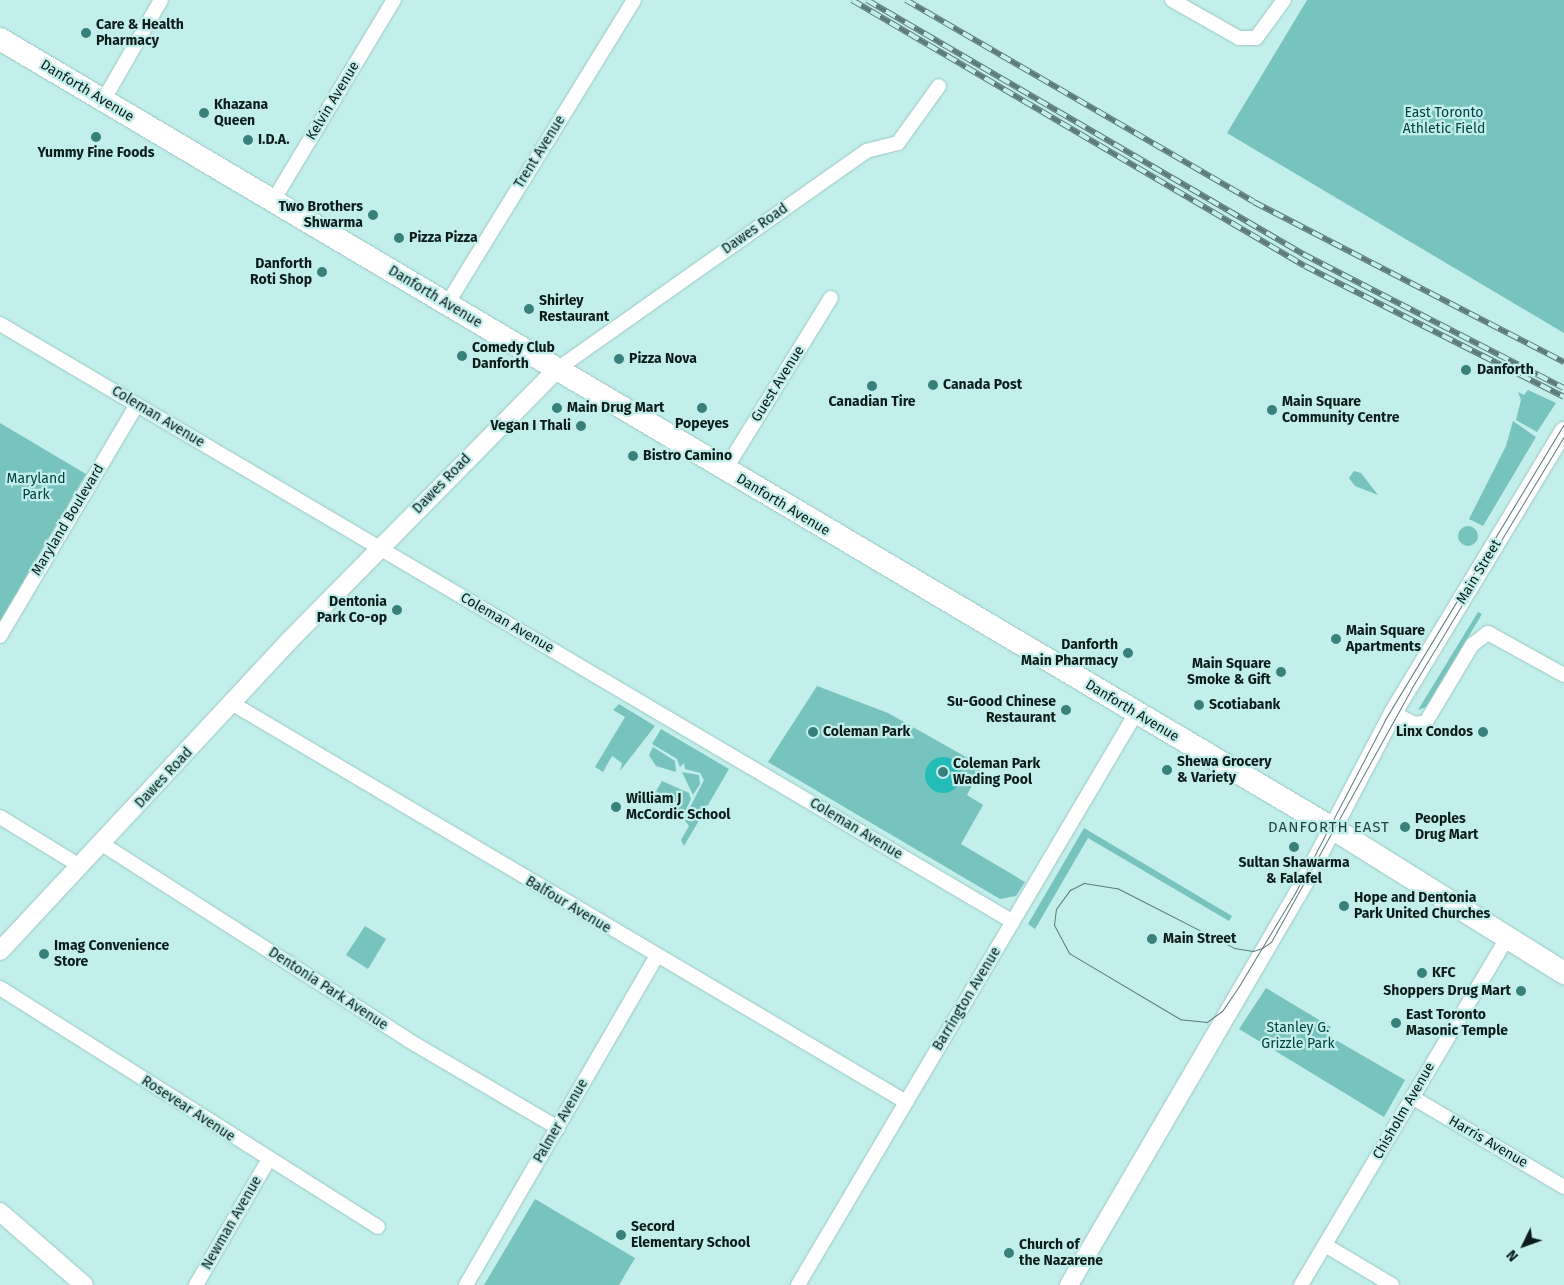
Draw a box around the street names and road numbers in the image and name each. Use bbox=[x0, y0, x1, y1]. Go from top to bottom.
street label: Danforth Avenue bbox=[37, 56, 137, 126]
street label: Kelvin Avenue bbox=[303, 59, 363, 143]
street label: Trent Avenue bbox=[511, 112, 569, 192]
street label: Dawes Road bbox=[719, 200, 791, 258]
street label: Danforth Avenue bbox=[385, 262, 485, 332]
street label: Guest Avenue bbox=[748, 343, 808, 425]
street label: Coleman Avenue bbox=[109, 383, 207, 451]
street label: Dawes Road bbox=[409, 451, 475, 517]
street label: Maryland Boulevard bbox=[28, 461, 108, 579]
street label: Danforth Avenue bbox=[733, 470, 833, 540]
street label: Main Street bbox=[1453, 537, 1505, 607]
street label: Coleman Avenue bbox=[457, 589, 557, 657]
street label: Danforth Avenue bbox=[1082, 676, 1182, 746]
street label: Dawes Road bbox=[132, 744, 196, 812]
street label: Coleman Avenue bbox=[807, 795, 905, 863]
street label: Balfour Avenue bbox=[522, 873, 614, 937]
street label: Dentonia Park Avenue bbox=[265, 944, 391, 1034]
street label: Barrington Avenue bbox=[929, 944, 1005, 1054]
street label: Chisholm Avenue bbox=[1369, 1060, 1439, 1162]
street label: Rosevear Avenue bbox=[138, 1073, 238, 1145]
street label: Palmer Avenue bbox=[530, 1076, 592, 1166]
street label: Harris Avenue bbox=[1445, 1113, 1531, 1171]
street label: Newman Avenue bbox=[198, 1173, 266, 1273]

